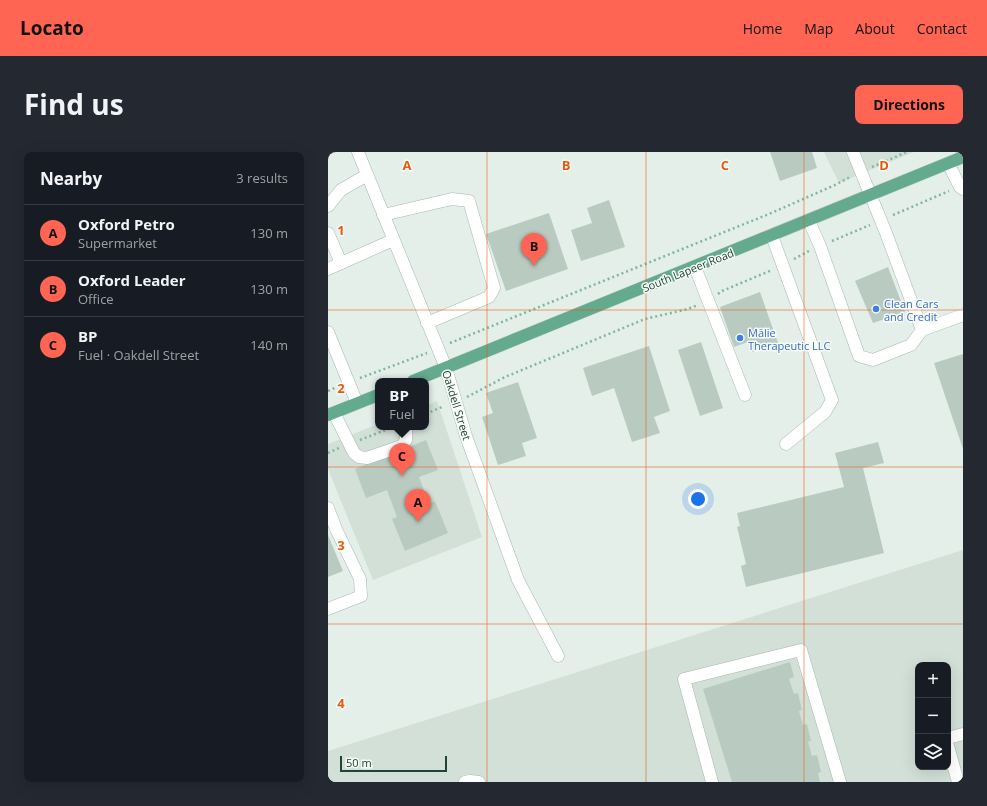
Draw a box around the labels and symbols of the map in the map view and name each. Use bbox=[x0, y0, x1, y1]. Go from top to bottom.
text: A bbox=[403, 156, 412, 174]
text: B bbox=[562, 156, 571, 174]
text: C bbox=[721, 156, 729, 174]
text: D bbox=[879, 156, 889, 174]
text: 1 bbox=[337, 221, 345, 239]
pin: B bbox=[521, 233, 547, 266]
street label: South Lapeer Road bbox=[640, 245, 736, 295]
place label: Clean Cars and Credit bbox=[884, 296, 938, 324]
marker: Clean Cars and Credit bbox=[871, 304, 881, 314]
place label: Mālie Therapeutic LLC bbox=[748, 325, 831, 353]
marker: Mālie Therapeutic LLC bbox=[735, 333, 745, 343]
street label: Oakdell Street bbox=[439, 368, 475, 442]
text: 2 bbox=[337, 379, 345, 397]
pin: C bbox=[389, 443, 415, 476]
pin: A bbox=[405, 489, 431, 522]
your location bbox=[688, 489, 708, 509]
text: 3 bbox=[337, 536, 345, 554]
text: 4 bbox=[337, 694, 345, 712]
scale bar bbox=[340, 754, 447, 773]

